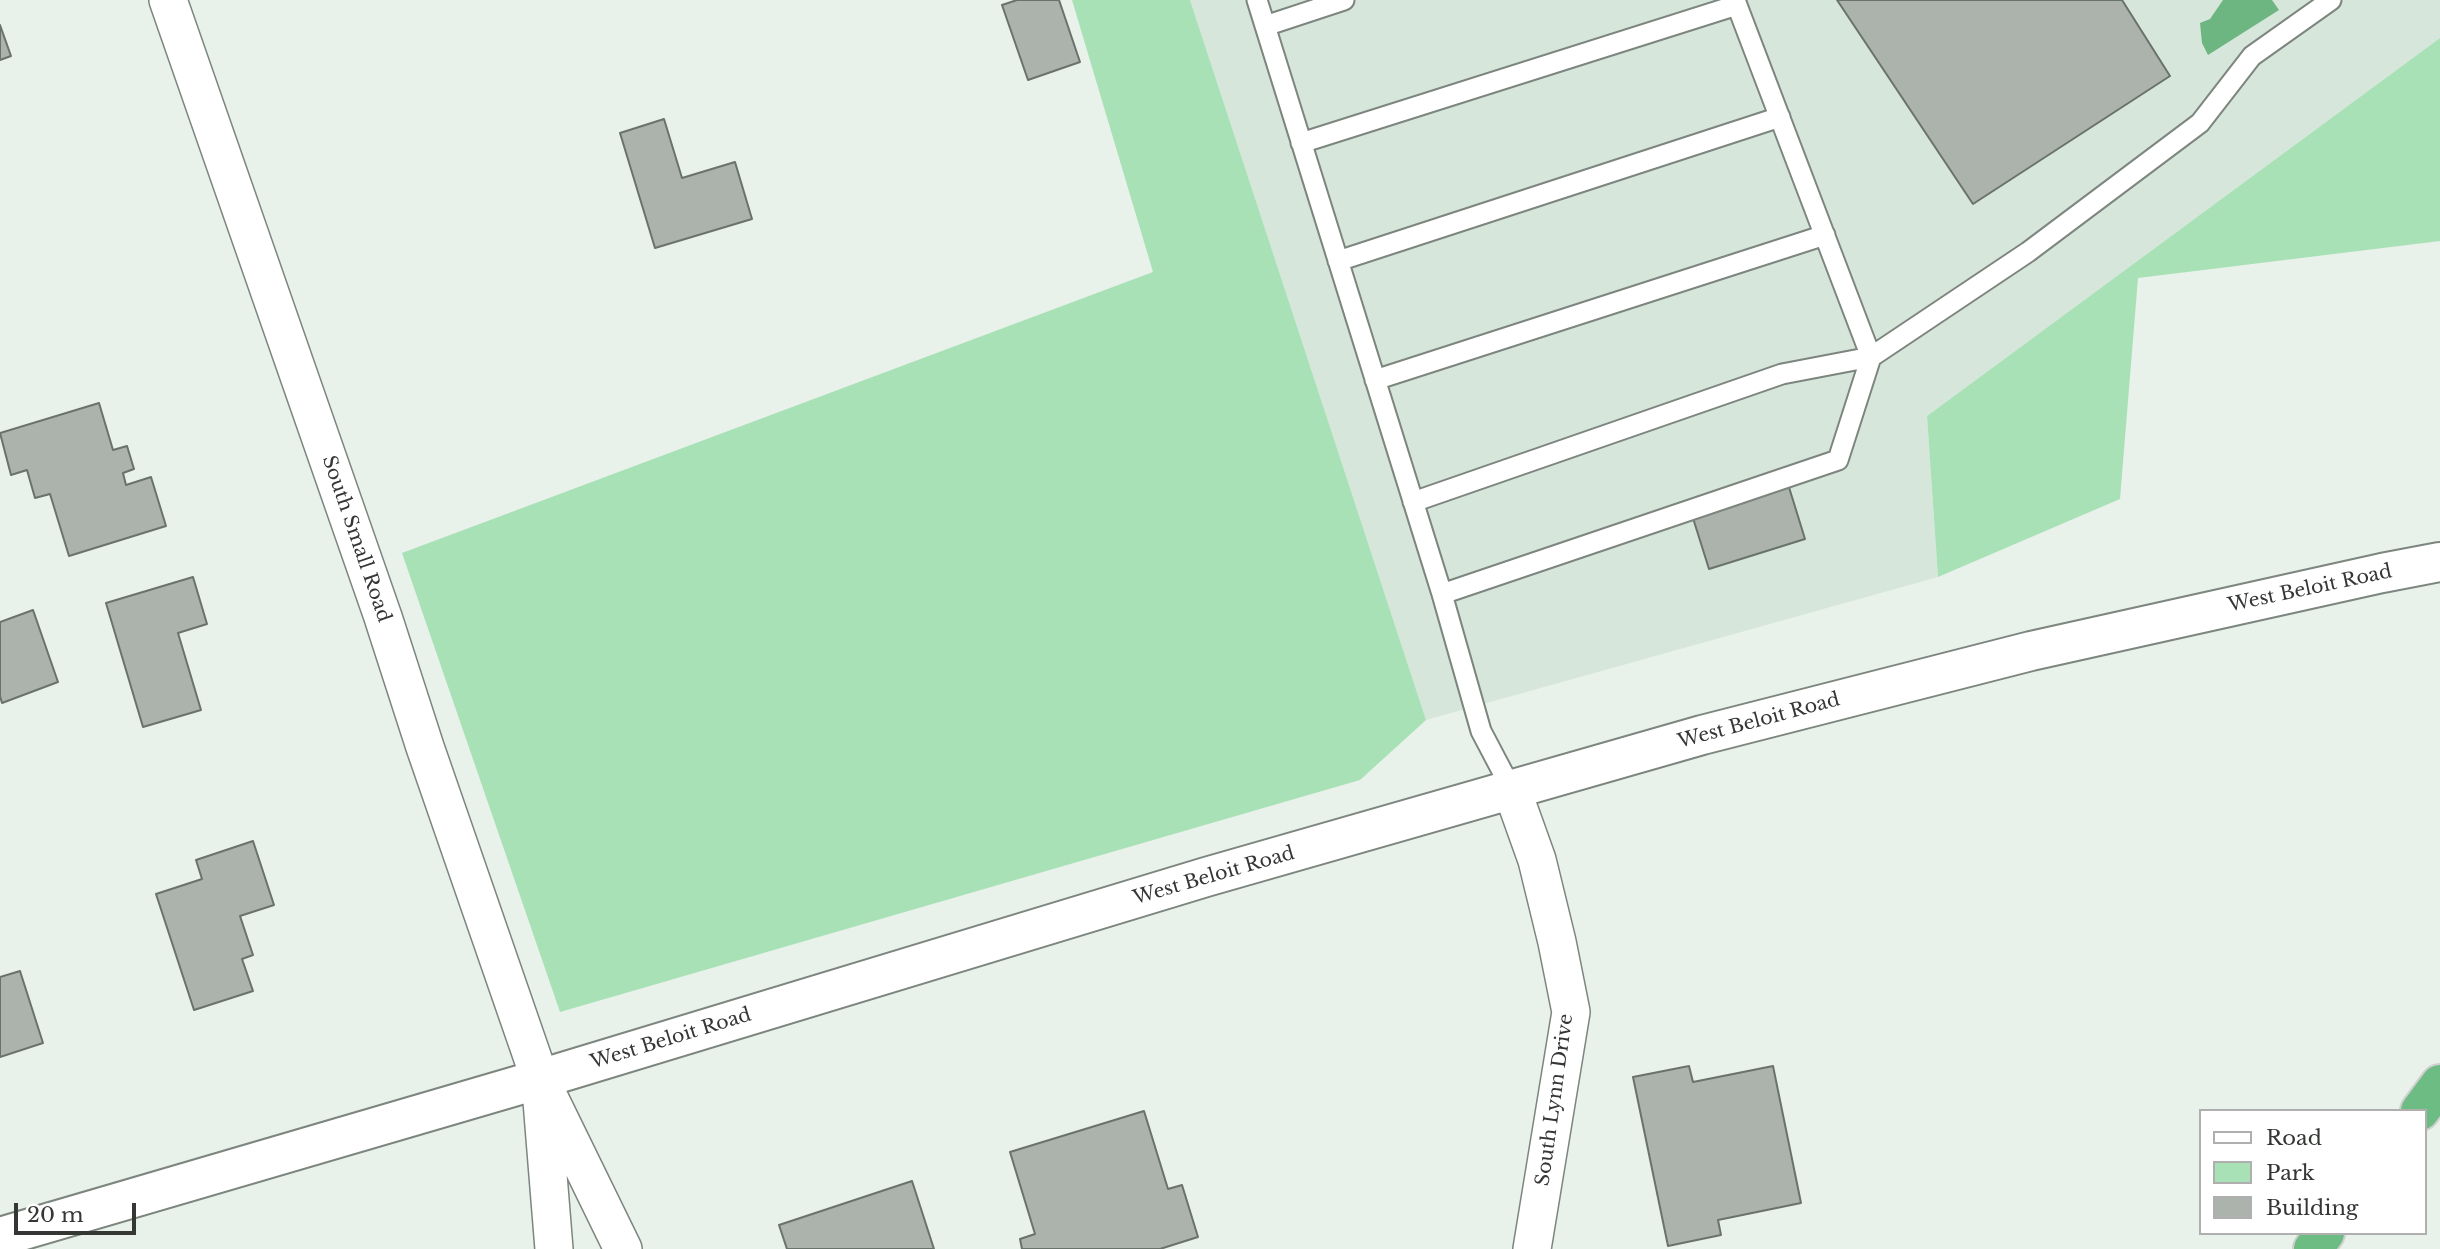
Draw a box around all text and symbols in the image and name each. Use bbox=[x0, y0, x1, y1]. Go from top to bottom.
street label: South Small Road bbox=[317, 453, 395, 625]
street label: West Beloit Road bbox=[2226, 561, 2394, 617]
street label: West Beloit Road bbox=[1676, 688, 1842, 754]
street label: West Beloit Road bbox=[1131, 842, 1297, 910]
street label: West Beloit Road bbox=[588, 1004, 754, 1074]
street label: South Lynn Drive bbox=[1532, 1012, 1578, 1188]
legend bbox=[2198, 1109, 2426, 1235]
text: Road bbox=[2266, 1125, 2322, 1151]
text: Park bbox=[2266, 1160, 2315, 1186]
scale bar bbox=[18, 1190, 140, 1234]
text: Building bbox=[2266, 1195, 2358, 1221]
text: 20 m bbox=[27, 1202, 84, 1228]

